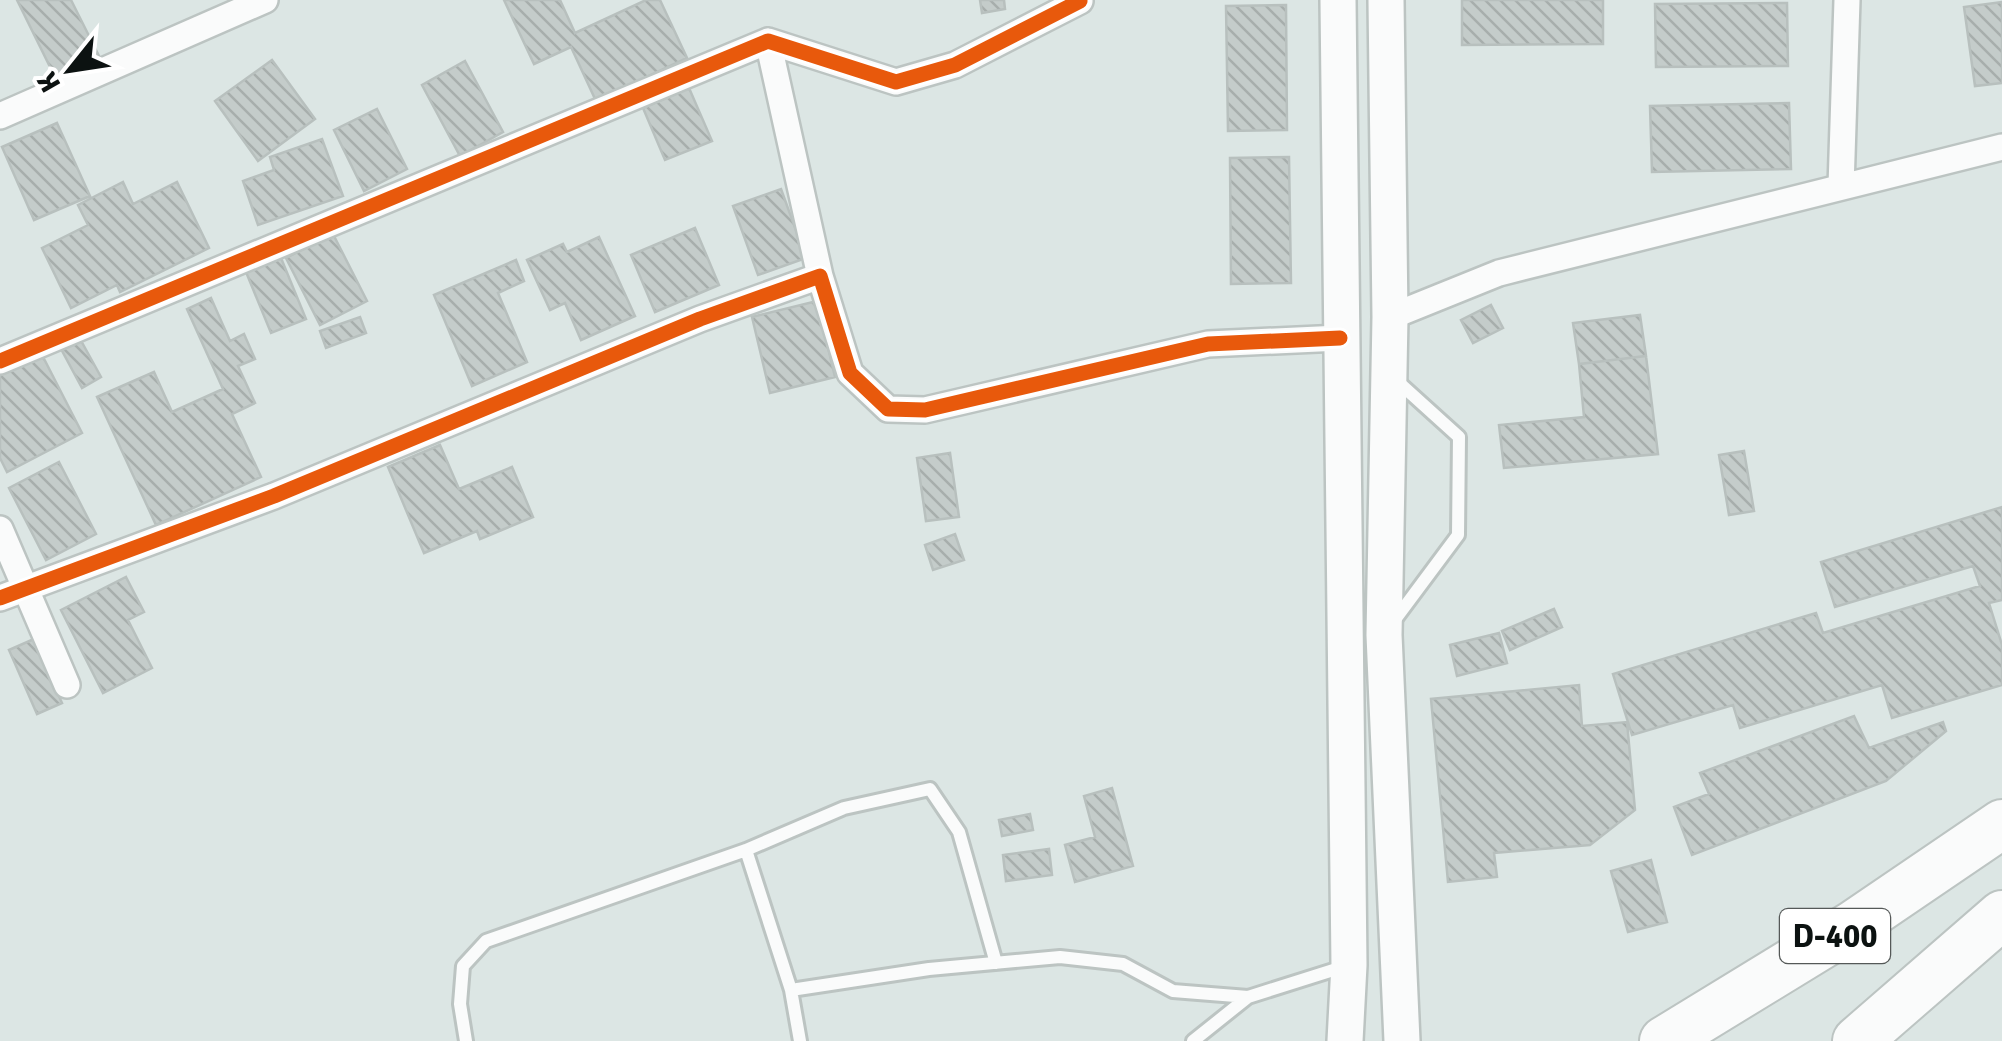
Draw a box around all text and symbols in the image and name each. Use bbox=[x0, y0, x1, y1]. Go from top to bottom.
north arrow bbox=[20, 20, 120, 120]
text: K bbox=[30, 65, 68, 98]
road number: D-400 bbox=[1780, 909, 1890, 963]

